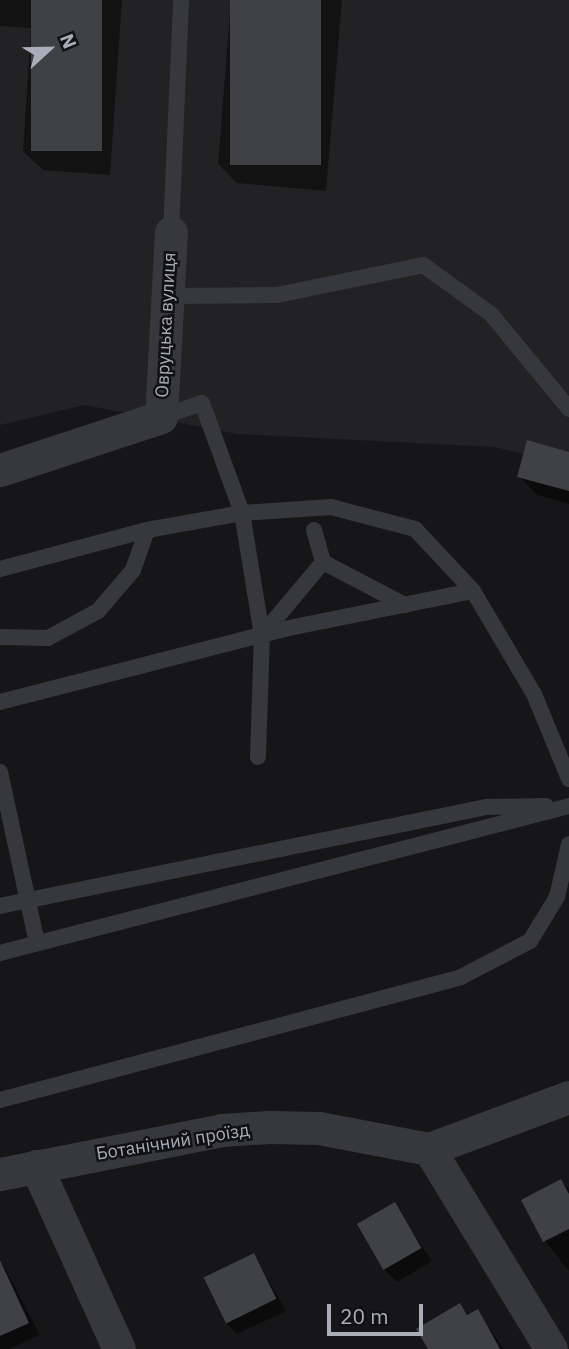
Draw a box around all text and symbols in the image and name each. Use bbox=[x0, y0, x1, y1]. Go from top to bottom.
north arrow bbox=[14, 14, 84, 84]
text: N bbox=[55, 30, 82, 52]
street label: Овруцька вулиця bbox=[151, 252, 181, 398]
street label: Ботанічний проїзд bbox=[95, 1119, 251, 1165]
scale bar bbox=[331, 1290, 427, 1334]
text: 20 m bbox=[340, 1302, 389, 1330]

